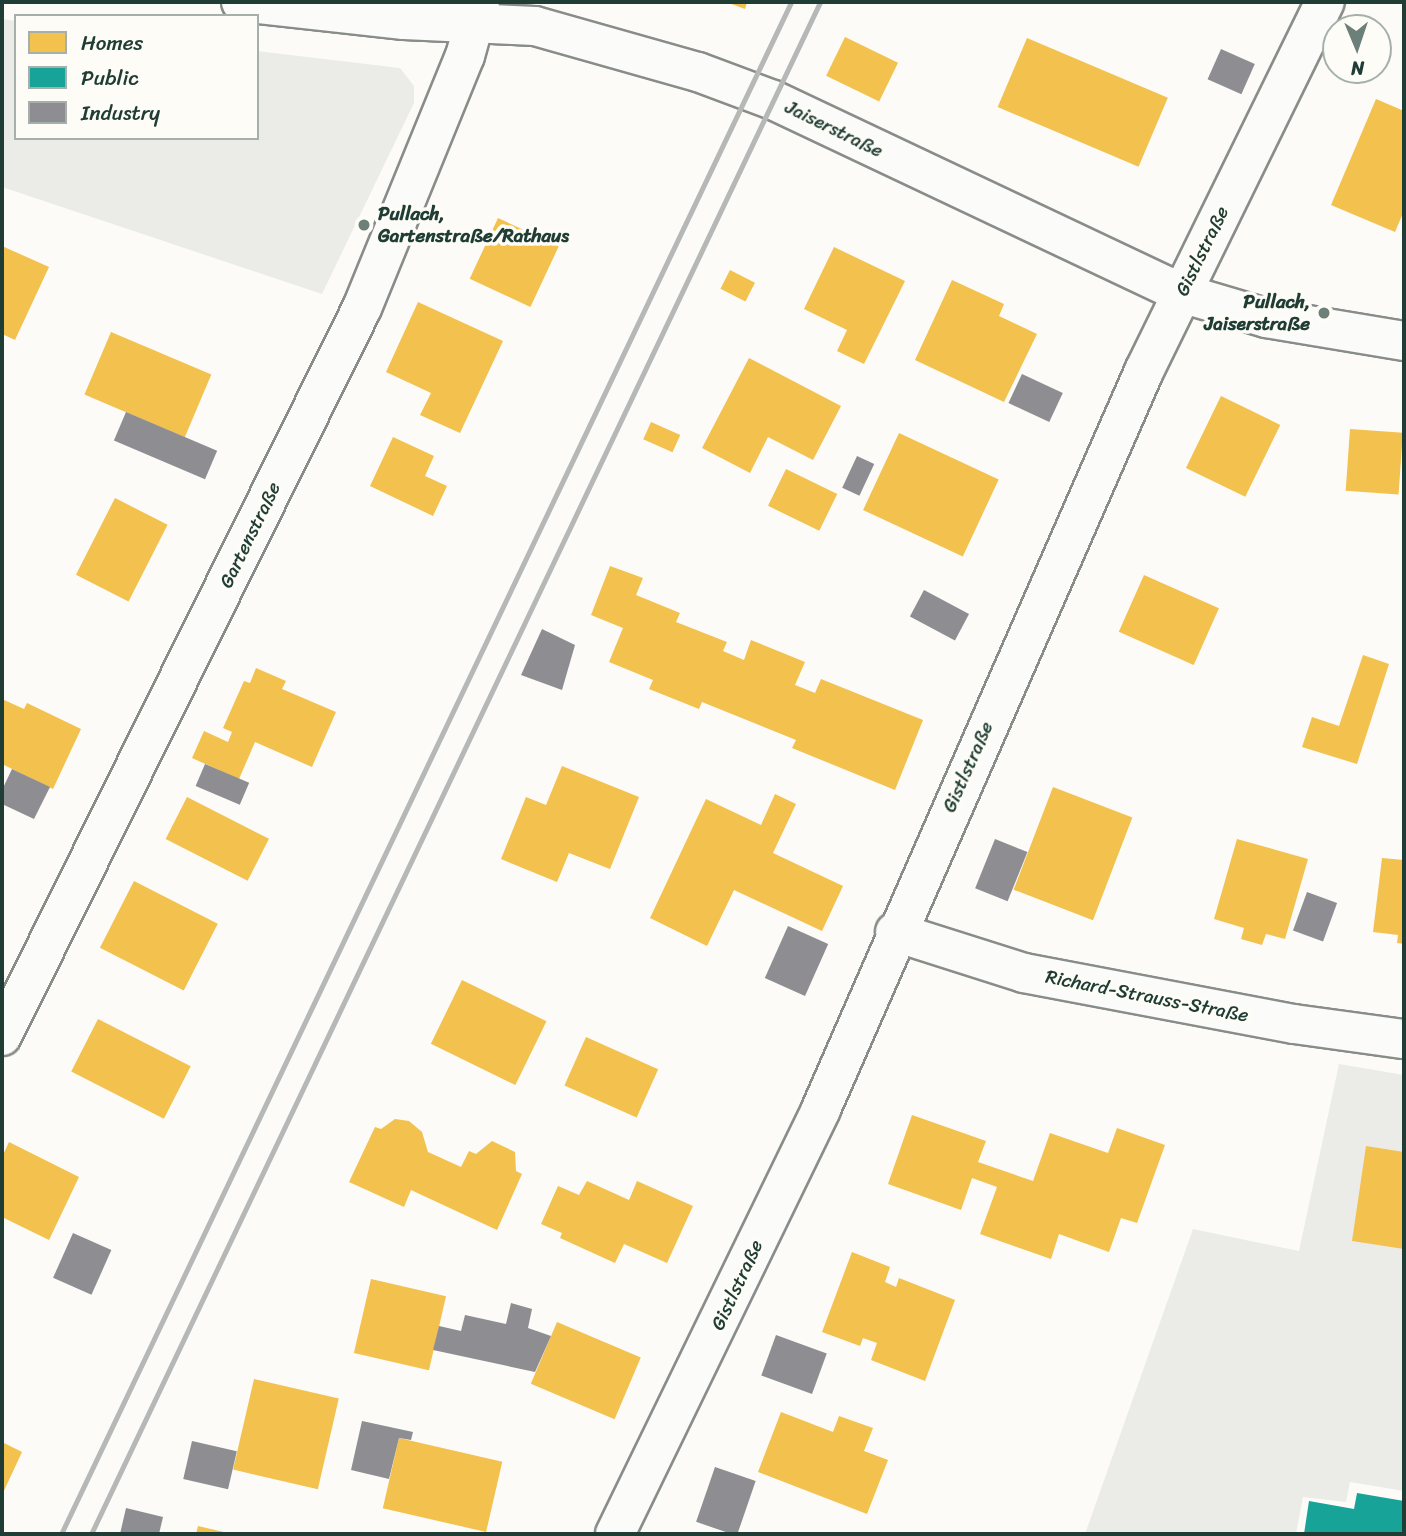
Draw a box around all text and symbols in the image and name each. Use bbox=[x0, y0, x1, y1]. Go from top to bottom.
legend bbox=[14, 14, 259, 140]
north arrow bbox=[1322, 14, 1392, 84]
text: Homes bbox=[81, 24, 143, 62]
text: N bbox=[1351, 52, 1365, 85]
text: Public bbox=[81, 59, 139, 97]
text: Industry bbox=[81, 94, 160, 132]
street label: Jaiserstraße bbox=[782, 96, 886, 162]
place label: Pullach, Gartenstraße/Rathaus bbox=[378, 203, 569, 247]
street label: Gistlstraße bbox=[1171, 203, 1233, 299]
marker: Pullach, Gartenstraße/Rathaus bbox=[356, 217, 372, 233]
place label: Pullach, Jaiserstraße bbox=[1204, 291, 1310, 335]
marker: Pullach, Jaiserstraße bbox=[1316, 305, 1332, 321]
street label: Gartenstraße bbox=[215, 478, 285, 592]
street label: Gistlstraße bbox=[938, 718, 998, 816]
street label: Richard-Strauss-Straße bbox=[1044, 965, 1250, 1027]
street label: Gistlstraße bbox=[706, 1236, 768, 1334]

